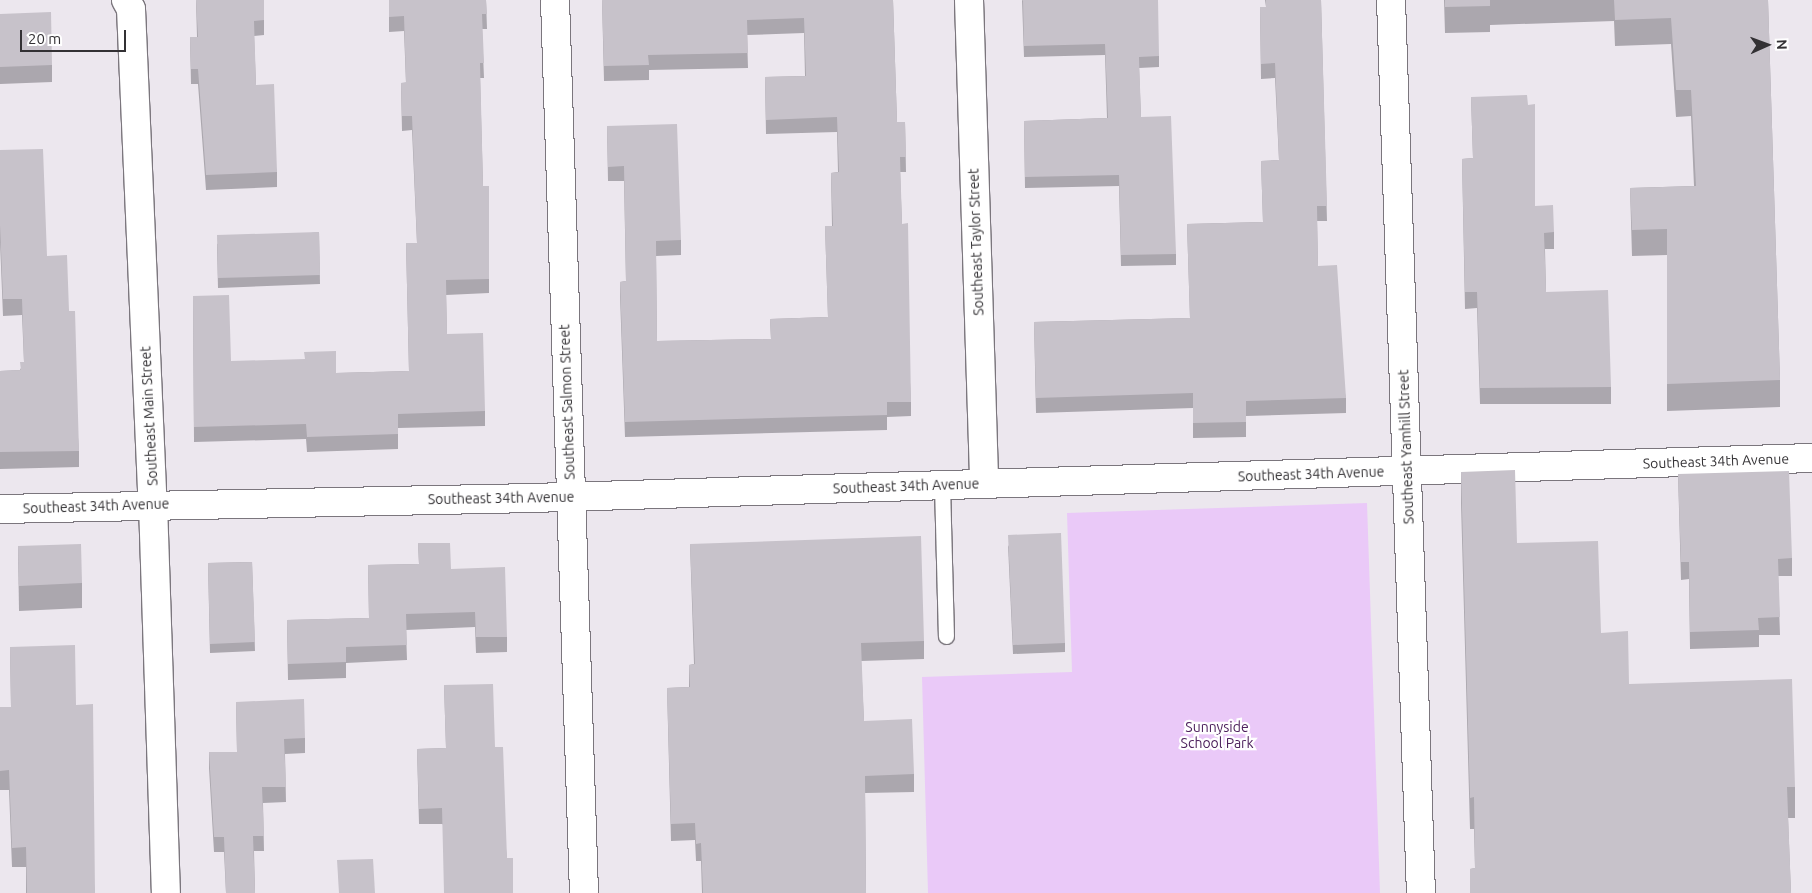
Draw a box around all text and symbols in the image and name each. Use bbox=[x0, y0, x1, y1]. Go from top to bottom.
scale bar bbox=[22, 20, 129, 52]
north arrow bbox=[1742, 20, 1792, 70]
text: 20 m bbox=[28, 30, 61, 47]
text: N bbox=[1774, 39, 1790, 50]
street label: Southeast Taylor Street bbox=[965, 168, 987, 316]
street label: Southeast Salmon Street bbox=[556, 324, 578, 480]
street label: Southeast Main Street bbox=[137, 346, 161, 486]
street label: Southeast Yamhill Street bbox=[1395, 369, 1417, 525]
street label: Southeast 34th Avenue bbox=[1643, 450, 1789, 472]
street label: Southeast 34th Avenue bbox=[1238, 463, 1384, 485]
street label: Southeast 34th Avenue bbox=[833, 475, 979, 497]
street label: Southeast 34th Avenue bbox=[428, 488, 574, 508]
street label: Southeast 34th Avenue bbox=[23, 495, 169, 517]
park label: Sunnyside School Park bbox=[1181, 719, 1253, 752]

